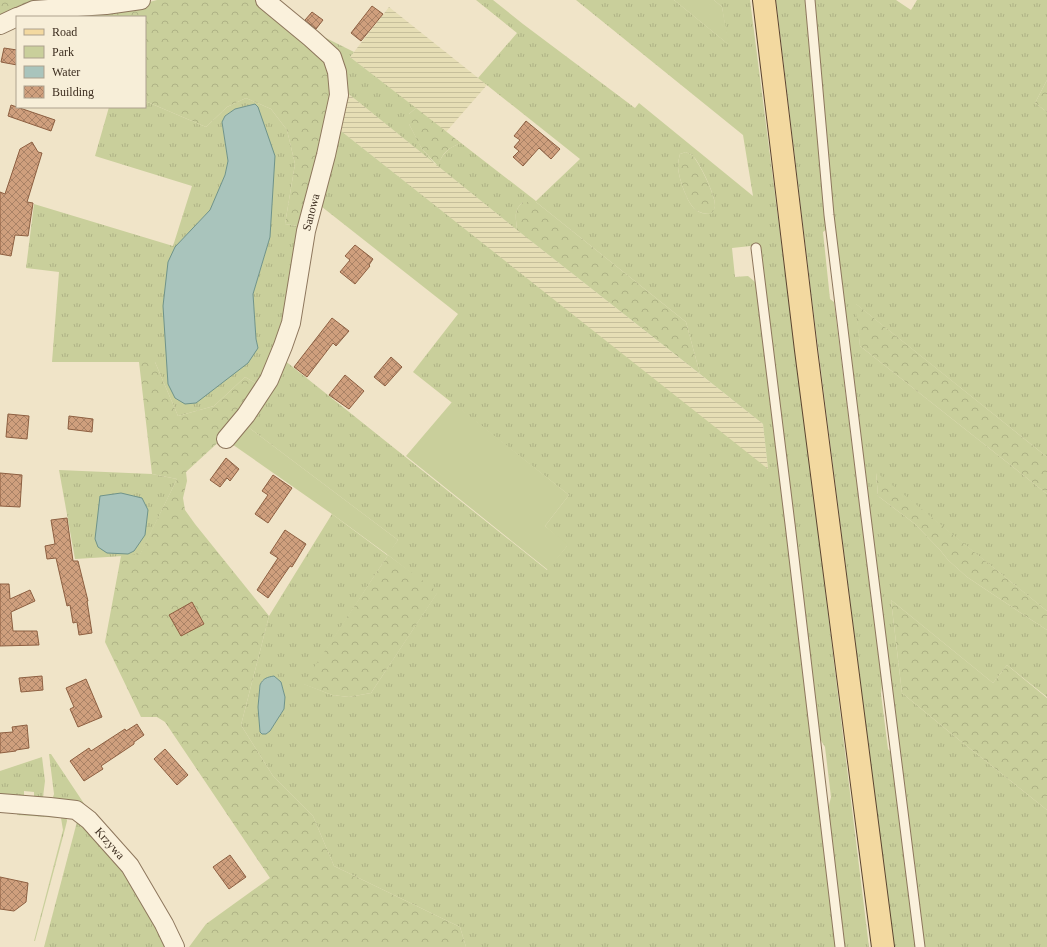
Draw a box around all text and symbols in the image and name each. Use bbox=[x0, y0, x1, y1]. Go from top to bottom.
legend bbox=[16, 16, 146, 108]
text: Road bbox=[52, 25, 77, 39]
text: Park bbox=[52, 45, 74, 59]
text: Water bbox=[52, 65, 80, 79]
text: Building bbox=[52, 85, 94, 99]
street label: Sanowa bbox=[299, 191, 323, 232]
street label: Krzywa bbox=[92, 824, 128, 863]

